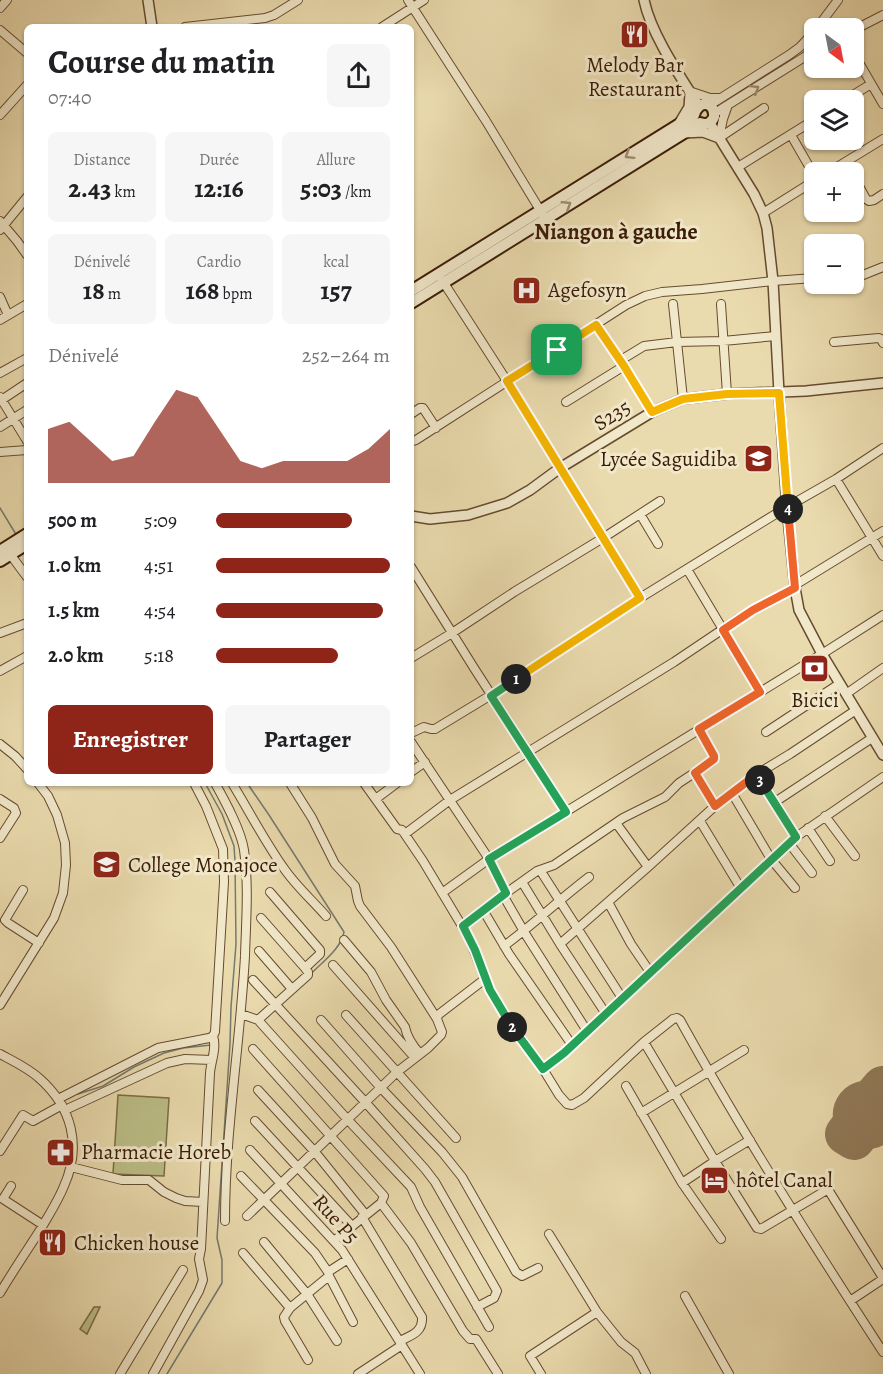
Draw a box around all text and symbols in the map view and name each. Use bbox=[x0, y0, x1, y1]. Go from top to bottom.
restaurant icon: Melody Bar Restaurant bbox=[619, 18, 651, 50]
north arrow bbox=[804, 18, 864, 78]
map controls bbox=[804, 18, 864, 294]
text: Course du matin bbox=[48, 39, 275, 84]
button: share bbox=[327, 44, 390, 107]
place label: Melody Bar Restaurant bbox=[586, 51, 684, 103]
text: 07:40 bbox=[48, 84, 92, 111]
one-way arrow bbox=[749, 84, 759, 96]
button: layers bbox=[804, 90, 864, 150]
one-way arrow bbox=[625, 148, 635, 160]
text: Distance bbox=[73, 149, 131, 171]
text: Durée bbox=[199, 149, 239, 171]
text: Allure bbox=[317, 149, 355, 171]
button: + bbox=[804, 162, 864, 222]
text: 2.43 bbox=[68, 171, 111, 206]
text: 12:16 bbox=[194, 171, 244, 206]
text: 5:03 bbox=[300, 171, 342, 206]
text: km bbox=[111, 181, 136, 203]
text: /km bbox=[342, 181, 372, 203]
one-way arrow bbox=[561, 200, 571, 212]
district label: Niangon à gauche bbox=[534, 217, 698, 247]
button: − bbox=[804, 234, 864, 294]
text: Dénivelé bbox=[74, 251, 130, 273]
text: Cardio bbox=[197, 251, 241, 273]
text: kcal bbox=[323, 251, 349, 273]
text: 18 bbox=[83, 273, 105, 308]
text: 168 bbox=[186, 273, 219, 308]
text: 157 bbox=[320, 273, 352, 308]
hospital icon: Agefosyn bbox=[511, 274, 543, 306]
place label: Agefosyn bbox=[547, 276, 627, 304]
text: m bbox=[105, 283, 121, 305]
text: bpm bbox=[219, 283, 253, 305]
pin bbox=[531, 324, 582, 375]
icon: arrive bbox=[540, 333, 573, 366]
text: Dénivelé bbox=[48, 342, 119, 369]
text: 252–264 m bbox=[302, 342, 390, 369]
street label: S235 bbox=[588, 393, 636, 437]
school or university icon: Lycée Saguidiba bbox=[742, 443, 774, 475]
place label: Lycée Saguidiba bbox=[600, 445, 737, 473]
pin: 4 bbox=[773, 494, 803, 524]
text: 4 bbox=[784, 498, 792, 520]
text: 500 m bbox=[48, 507, 97, 534]
text: 5:09 bbox=[144, 507, 177, 534]
text: 1.0 km bbox=[48, 552, 101, 579]
text: 4:51 bbox=[144, 552, 173, 579]
text: 1.5 km bbox=[48, 597, 100, 624]
text: 4:54 bbox=[144, 597, 175, 624]
text: 2.0 km bbox=[48, 642, 104, 669]
text: 5:18 bbox=[144, 642, 174, 669]
bank icon: Bicici bbox=[799, 653, 831, 685]
pin: 1 bbox=[501, 664, 531, 694]
text: 1 bbox=[513, 668, 519, 690]
place label: Bicici bbox=[791, 686, 839, 714]
button: Enregistrer bbox=[48, 705, 213, 774]
button: Partager bbox=[225, 705, 390, 774]
pin: 3 bbox=[745, 765, 775, 795]
text: 3 bbox=[757, 769, 763, 791]
school or university icon: College Monajoce bbox=[91, 849, 123, 881]
place label: College Monajoce bbox=[128, 851, 278, 879]
pin: 2 bbox=[497, 1012, 527, 1042]
text: 2 bbox=[508, 1016, 516, 1038]
pharmacy icon: Pharmacie Horeb bbox=[44, 1136, 76, 1168]
place label: Pharmacie Horeb bbox=[81, 1138, 231, 1166]
hotel icon: hôtel Canal bbox=[699, 1164, 731, 1196]
place label: hôtel Canal bbox=[736, 1166, 833, 1194]
street label: Rue P5 bbox=[306, 1188, 366, 1250]
restaurant icon: Chicken house bbox=[37, 1227, 69, 1259]
place label: Chicken house bbox=[74, 1229, 199, 1257]

